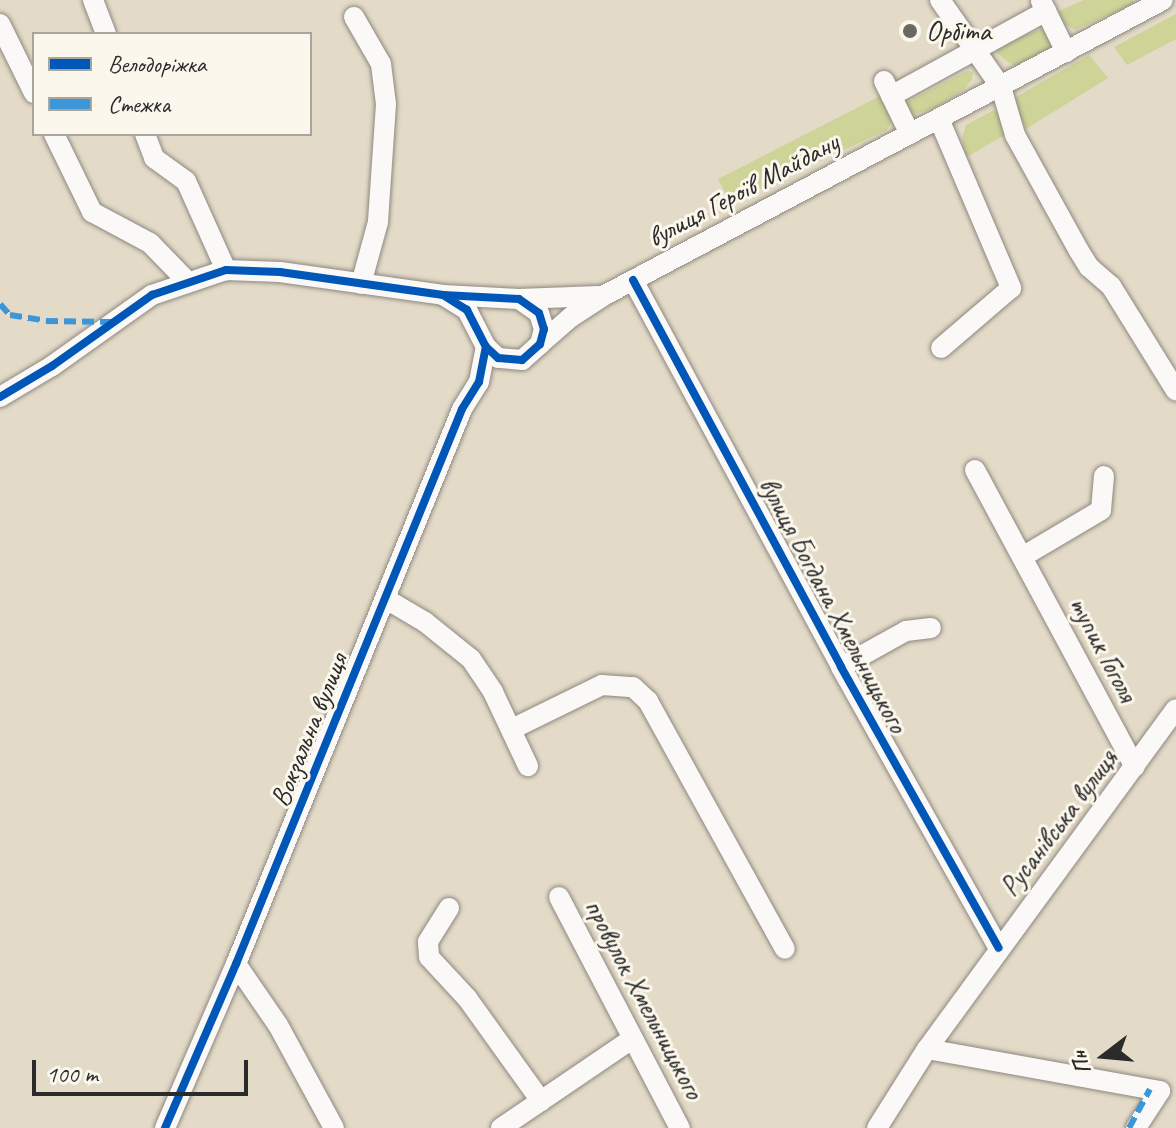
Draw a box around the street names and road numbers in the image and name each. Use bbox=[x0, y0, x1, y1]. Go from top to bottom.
street label: вулиця Героїв Майдану bbox=[642, 125, 844, 255]
street label: вулиця Богдана Хмельницького bbox=[751, 471, 915, 739]
street label: тупик Гоголя bbox=[1061, 590, 1145, 708]
street label: Вокзальна вулиця bbox=[263, 649, 355, 811]
street label: Русанівська вулиця bbox=[993, 743, 1125, 903]
street label: провулок Хмельницького bbox=[577, 893, 711, 1105]

